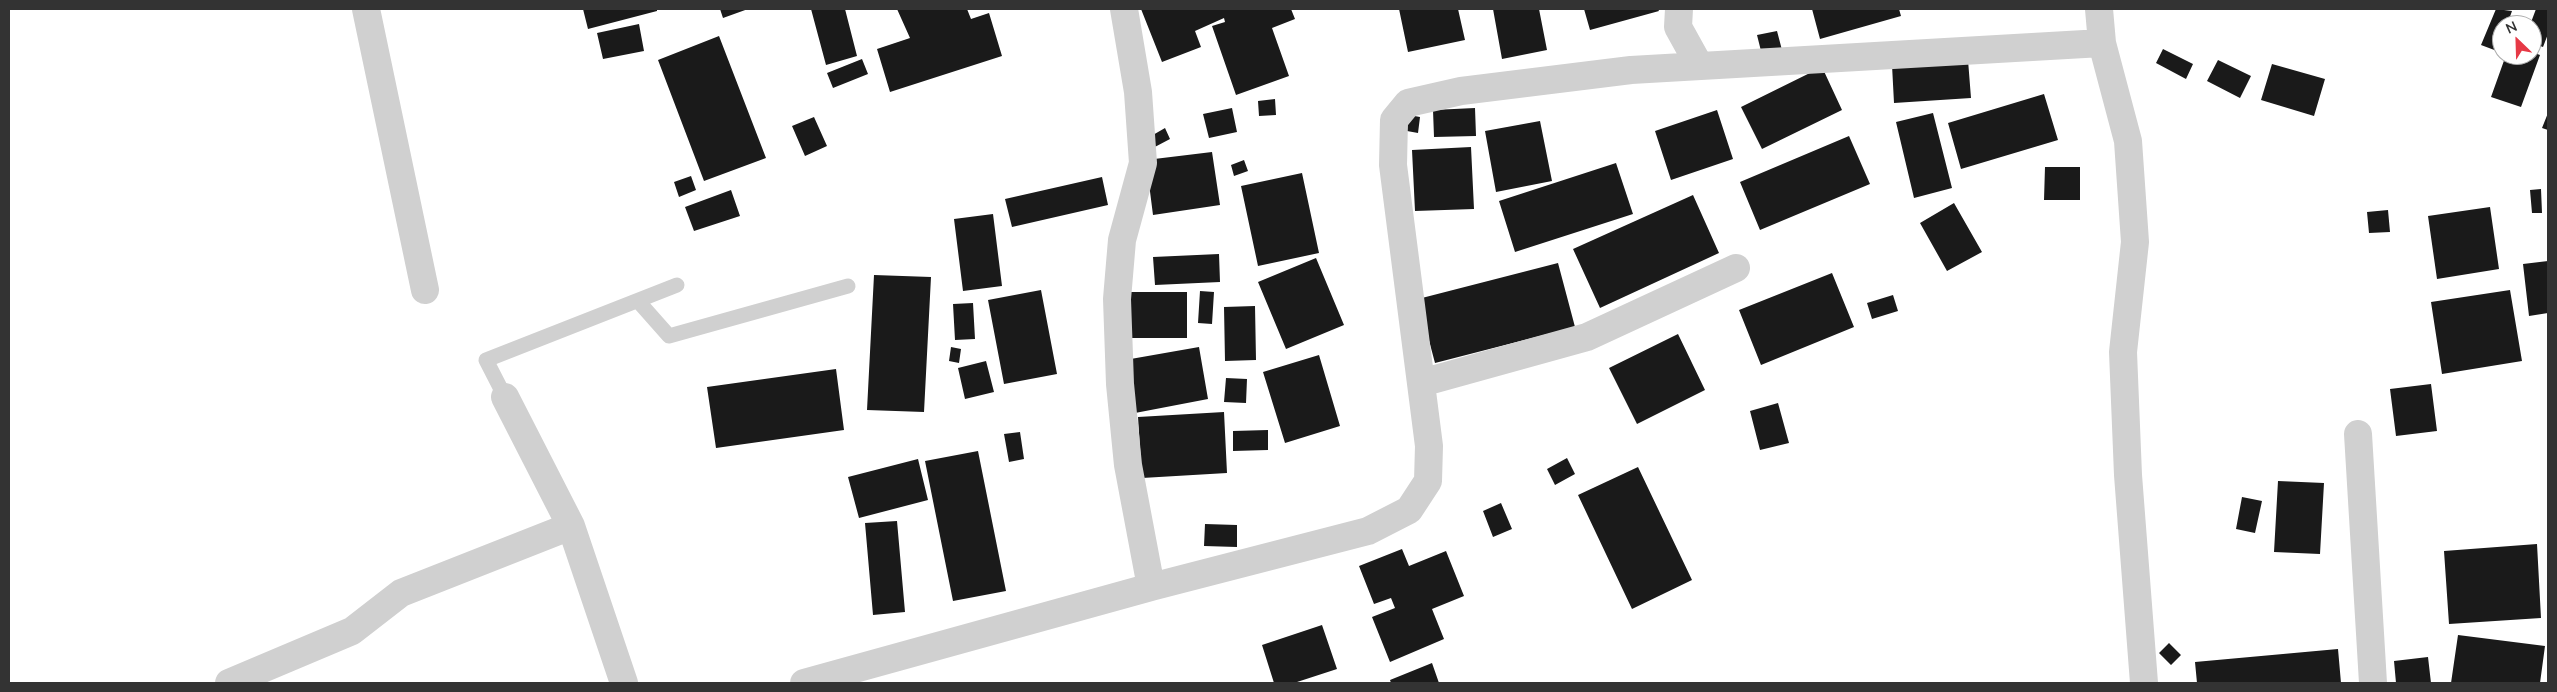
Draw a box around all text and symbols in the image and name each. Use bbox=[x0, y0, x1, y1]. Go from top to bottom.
north arrow bbox=[2492, 15, 2542, 65]
text: N bbox=[2503, 17, 2520, 38]

